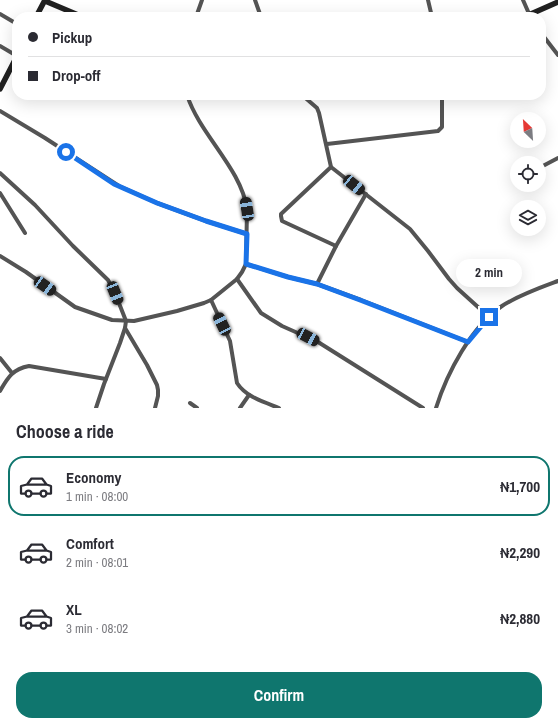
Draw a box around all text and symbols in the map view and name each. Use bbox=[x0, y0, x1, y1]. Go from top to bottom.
text: Pickup bbox=[52, 27, 92, 48]
text: Drop-off bbox=[52, 65, 101, 86]
north arrow bbox=[510, 112, 546, 148]
map controls bbox=[510, 112, 546, 236]
route start bbox=[57, 143, 75, 161]
button: locate bbox=[510, 156, 546, 192]
car bbox=[341, 173, 367, 197]
car bbox=[239, 196, 255, 222]
button: layers bbox=[510, 200, 546, 236]
callout: 2 min bbox=[456, 259, 522, 287]
text: 2 min bbox=[475, 264, 503, 281]
car bbox=[32, 274, 58, 298]
car bbox=[105, 280, 125, 306]
route end bbox=[480, 308, 498, 326]
car bbox=[211, 311, 233, 337]
car bbox=[295, 326, 321, 348]
text: Choose a ride bbox=[16, 419, 114, 444]
text: Economy bbox=[66, 467, 121, 488]
icon: car bbox=[18, 468, 54, 504]
text: ₦1,700 bbox=[500, 476, 540, 497]
text: 1 min · 08:00 bbox=[66, 488, 128, 505]
text: Comfort bbox=[66, 533, 114, 554]
icon: car bbox=[18, 534, 54, 570]
text: ₦2,290 bbox=[500, 542, 540, 563]
text: 2 min · 08:01 bbox=[66, 554, 128, 571]
text: XL bbox=[66, 599, 82, 620]
icon: car bbox=[18, 600, 54, 636]
text: ₦2,880 bbox=[500, 608, 540, 629]
text: 3 min · 08:02 bbox=[66, 620, 128, 637]
button: Confirm bbox=[16, 672, 542, 718]

